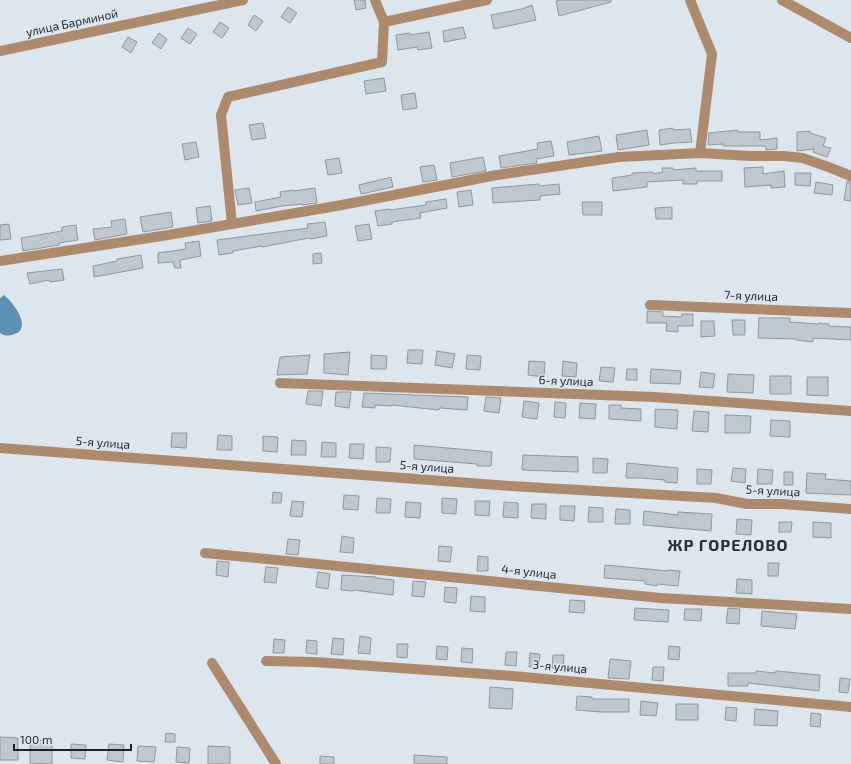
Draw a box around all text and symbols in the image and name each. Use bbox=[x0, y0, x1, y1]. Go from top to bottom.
street label: улица Барминой bbox=[24, 5, 119, 40]
street label: 7-я улица bbox=[724, 287, 778, 304]
street label: 6-я улица bbox=[538, 372, 594, 389]
street label: 5-я улица bbox=[75, 433, 131, 452]
street label: 5-я улица bbox=[399, 457, 455, 476]
street label: 5-я улица bbox=[745, 482, 801, 499]
district label: ЖР ГОРЕЛОВО bbox=[667, 535, 789, 554]
street label: 4-я улица bbox=[501, 561, 557, 582]
street label: 3-я улица bbox=[532, 657, 588, 676]
scale bar bbox=[14, 726, 131, 752]
text: 100 m bbox=[20, 732, 52, 746]

